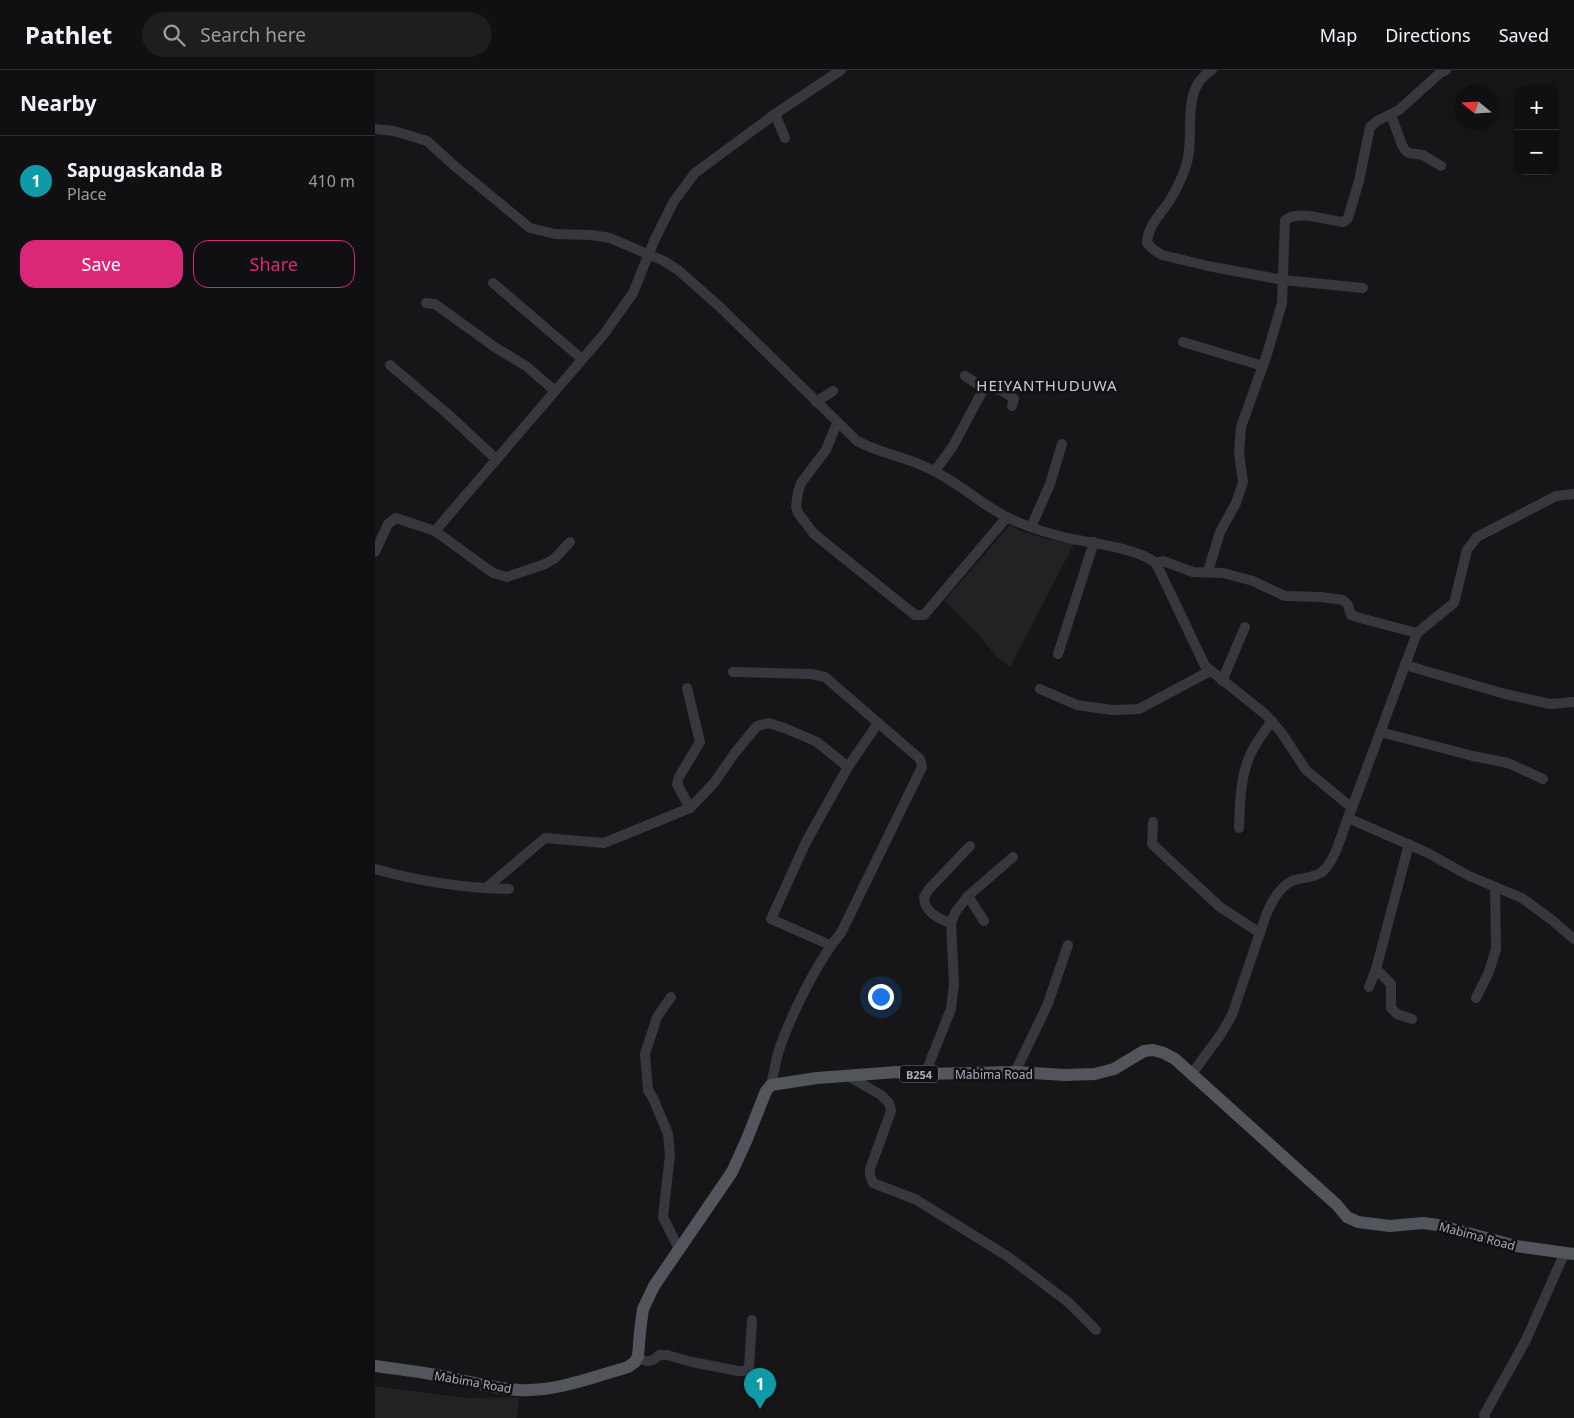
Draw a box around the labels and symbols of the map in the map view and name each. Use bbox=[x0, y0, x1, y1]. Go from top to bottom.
north arrow bbox=[1454, 85, 1499, 130]
district label: HEIYANTHUDUWA bbox=[976, 375, 1118, 395]
your location bbox=[868, 984, 894, 1010]
road number: B254 bbox=[900, 1066, 938, 1082]
street label: Mabima Road bbox=[955, 1066, 1033, 1083]
street label: Mabima Road bbox=[1437, 1218, 1517, 1254]
street label: Mabima Road bbox=[433, 1367, 513, 1397]
pin: 1 bbox=[744, 1368, 776, 1409]

